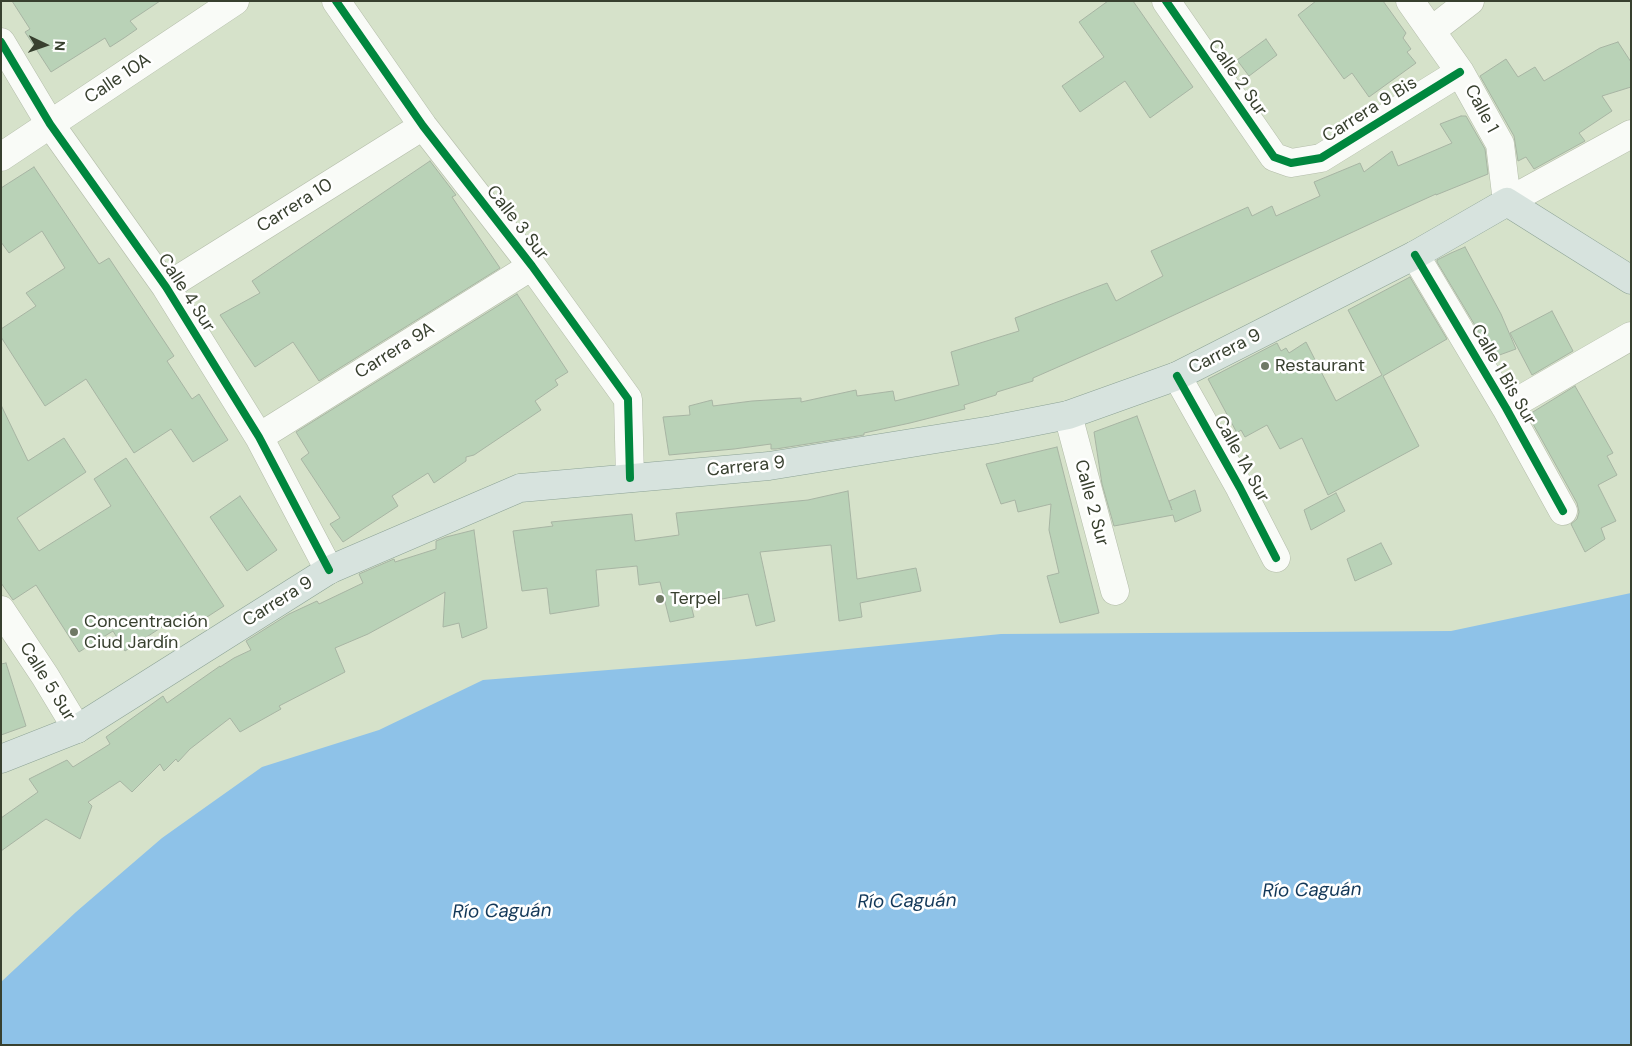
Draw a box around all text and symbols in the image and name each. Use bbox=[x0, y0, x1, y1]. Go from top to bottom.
north arrow bbox=[20, 20, 70, 70]
street label: Calle 2 Sur bbox=[1203, 36, 1271, 120]
text: N bbox=[51, 40, 69, 51]
street label: Calle 10A bbox=[81, 49, 155, 109]
street label: Carrera 9 Bis bbox=[1319, 72, 1421, 148]
street label: Calle 1 bbox=[1459, 81, 1503, 137]
street label: Carrera 10 bbox=[253, 174, 337, 238]
street label: Calle 3 Sur bbox=[481, 181, 553, 265]
street label: Calle 4 Sur bbox=[153, 250, 219, 336]
street label: Carrera 9A bbox=[351, 318, 439, 384]
street label: Calle 1 Bis Sur bbox=[1466, 321, 1540, 429]
street label: Carrera 9 bbox=[1185, 325, 1265, 379]
place label: Restaurant bbox=[1275, 355, 1365, 377]
marker: Restaurant bbox=[1259, 360, 1271, 372]
street label: Calle 1A Sur bbox=[1208, 412, 1274, 506]
street label: Carrera 9 bbox=[706, 452, 786, 482]
street label: Calle 2 Sur bbox=[1069, 458, 1113, 548]
street label: Carrera 9 bbox=[239, 572, 317, 632]
place label: Terpel bbox=[670, 588, 721, 610]
marker: Terpel bbox=[654, 593, 666, 605]
place label: Concentración Ciud Jardín bbox=[84, 611, 208, 654]
marker: Concentración Ciud Jardín bbox=[68, 626, 80, 638]
street label: Calle 5 Sur bbox=[14, 639, 80, 725]
water label: Río Caguán bbox=[1262, 879, 1362, 903]
water label: Río Caguán bbox=[857, 890, 957, 914]
water label: Río Caguán bbox=[452, 900, 552, 924]

